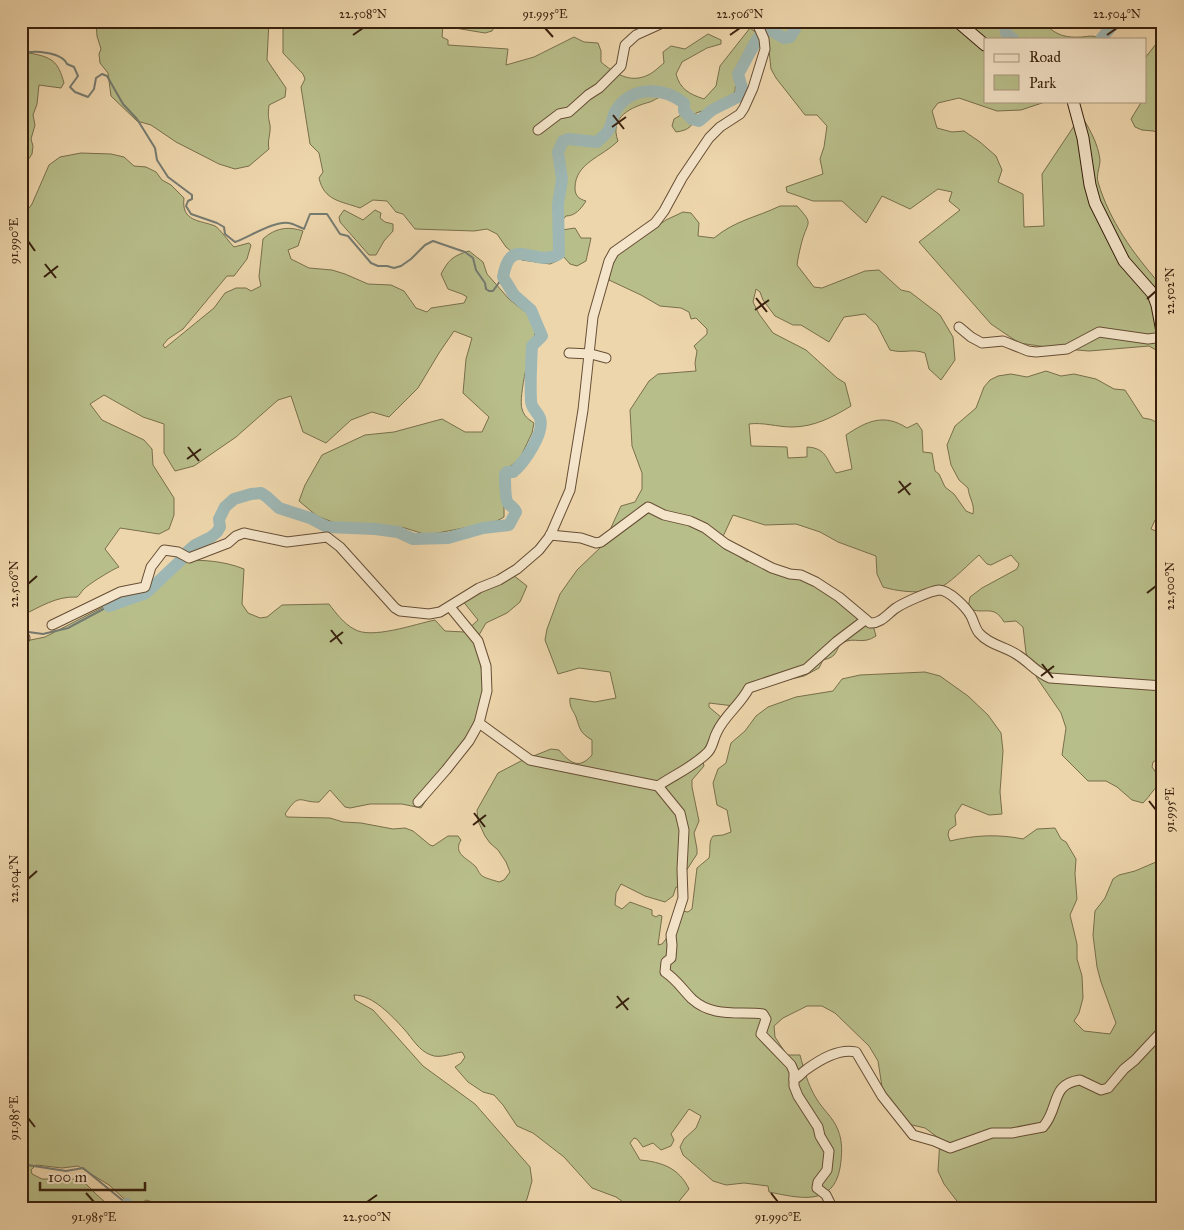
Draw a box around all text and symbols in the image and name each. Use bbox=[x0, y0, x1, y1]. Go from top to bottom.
text: 22.508°N bbox=[339, 7, 387, 21]
text: 91.995°E bbox=[523, 7, 568, 21]
text: 22.506°N bbox=[716, 7, 764, 21]
text: 22.504°N bbox=[1093, 7, 1141, 21]
legend bbox=[984, 38, 1146, 102]
text: Road bbox=[1029, 48, 1061, 66]
text: Park bbox=[1029, 74, 1056, 92]
text: 91.990°E bbox=[7, 217, 21, 264]
text: 22.502°N bbox=[1163, 267, 1177, 315]
text: 22.506°N bbox=[7, 560, 21, 608]
text: 22.500°N bbox=[1163, 562, 1177, 610]
text: 91.995°E bbox=[1163, 787, 1177, 833]
text: 22.504°N bbox=[7, 855, 21, 903]
text: 91.985°E bbox=[7, 1095, 21, 1140]
scale bar bbox=[40, 1160, 145, 1192]
text: 100 m bbox=[48, 1168, 88, 1186]
text: 91.985°E bbox=[72, 1210, 117, 1224]
text: 22.500°N bbox=[343, 1210, 391, 1224]
text: 91.990°E bbox=[755, 1210, 802, 1224]

